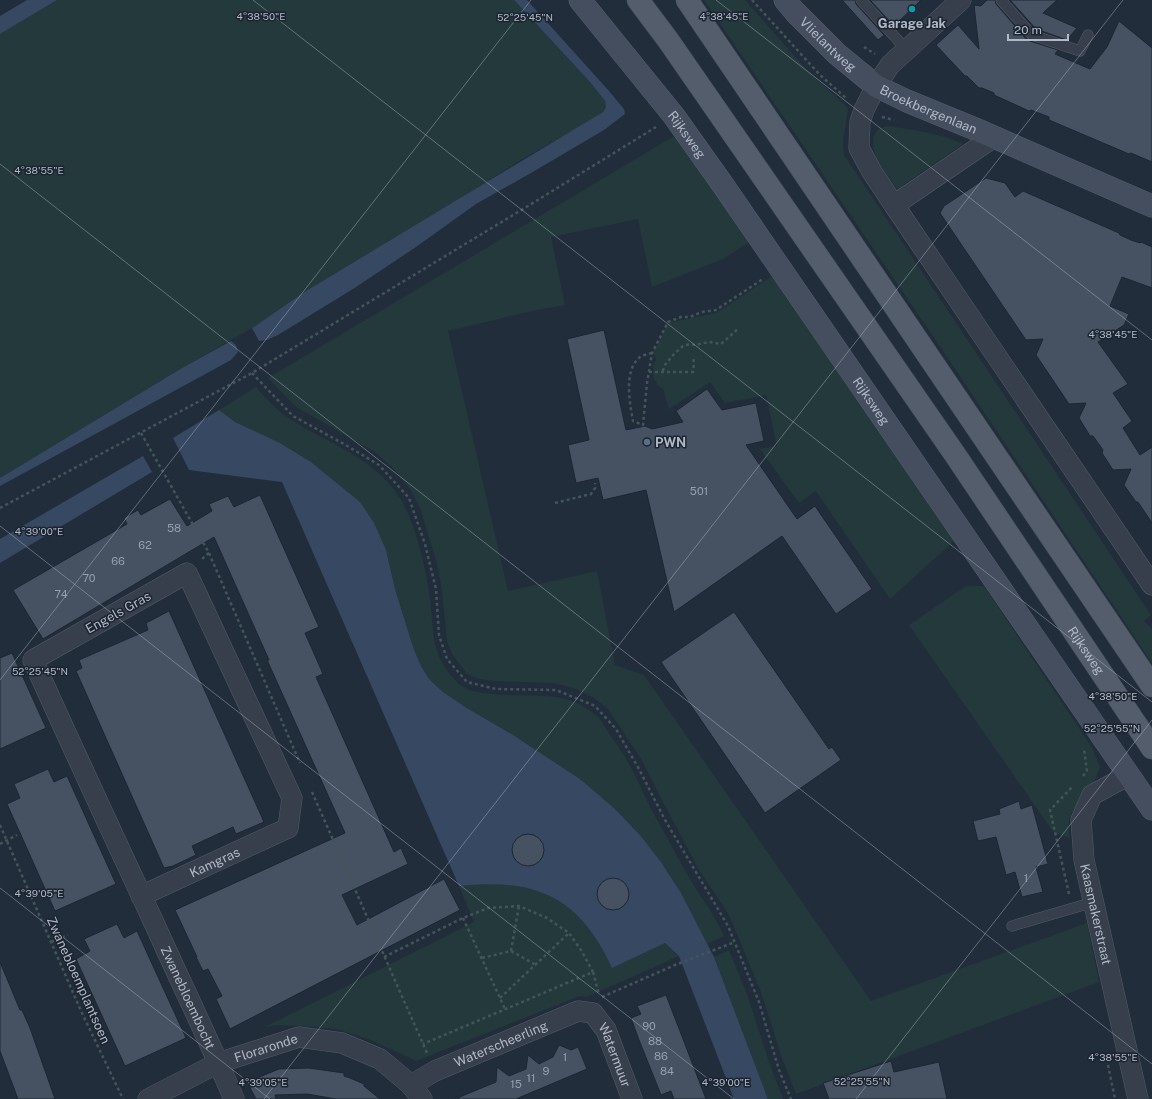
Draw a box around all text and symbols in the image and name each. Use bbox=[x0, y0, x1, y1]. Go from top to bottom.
marker: Garage Jak bbox=[907, 4, 917, 14]
text: 4°38'50"E bbox=[236, 10, 286, 22]
text: 4°38'45"E bbox=[699, 10, 749, 22]
text: 52°25'45"N bbox=[497, 11, 553, 23]
street label: Vlielantweg bbox=[797, 14, 859, 75]
place label: Garage Jak bbox=[878, 16, 947, 31]
scale bar bbox=[1008, 16, 1068, 42]
text: 20 m bbox=[1014, 23, 1042, 37]
street label: Broekbergenlaan bbox=[877, 82, 979, 137]
street label: Rijksweg bbox=[665, 108, 709, 161]
text: 4°38'55"E bbox=[14, 164, 64, 176]
text: 4°38'45"E bbox=[1088, 328, 1138, 340]
street label: Rijksweg bbox=[849, 374, 893, 428]
place label: PWN bbox=[655, 435, 686, 450]
marker: PWN bbox=[642, 437, 652, 447]
house number: 501 bbox=[690, 485, 708, 497]
house number: 58 bbox=[167, 522, 181, 534]
text: 4°39'00"E bbox=[15, 525, 63, 537]
house number: 62 bbox=[138, 539, 152, 551]
house number: 66 bbox=[111, 555, 125, 567]
house number: 70 bbox=[82, 572, 96, 584]
house number: 74 bbox=[54, 588, 68, 600]
street label: Engels Gras bbox=[83, 588, 153, 636]
street label: Rijksweg bbox=[1065, 624, 1107, 677]
text: 52°25'45"N bbox=[12, 665, 68, 677]
text: 4°38'50"E bbox=[1088, 690, 1138, 702]
text: 52°25'55"N bbox=[1084, 722, 1140, 734]
street label: Kamgras bbox=[187, 844, 242, 881]
street label: Kaasmakerstraat bbox=[1077, 862, 1114, 966]
house number: 1 bbox=[1024, 872, 1028, 884]
text: 4°39'05"E bbox=[15, 887, 63, 899]
street label: Zwanebloemplantsoen bbox=[44, 914, 113, 1046]
street label: Zwanebloembocht bbox=[158, 944, 218, 1052]
street label: Waterscheerling bbox=[452, 1018, 550, 1070]
street label: Watermuur bbox=[595, 1020, 634, 1089]
house number: 90 bbox=[642, 1020, 656, 1032]
street label: Floraronde bbox=[232, 1031, 300, 1065]
house number: 88 bbox=[648, 1035, 662, 1047]
house number: 86 bbox=[654, 1050, 668, 1062]
house number: 1 bbox=[563, 1051, 567, 1063]
text: 4°38'55"E bbox=[1088, 1051, 1138, 1063]
house number: 9 bbox=[543, 1065, 550, 1077]
house number: 84 bbox=[660, 1065, 674, 1077]
house number: 11 bbox=[527, 1072, 535, 1084]
text: 52°25'55"N bbox=[834, 1075, 890, 1087]
text: 4°39'05"E bbox=[239, 1076, 287, 1088]
text: 4°39'00"E bbox=[702, 1076, 750, 1088]
house number: 15 bbox=[510, 1078, 522, 1090]

